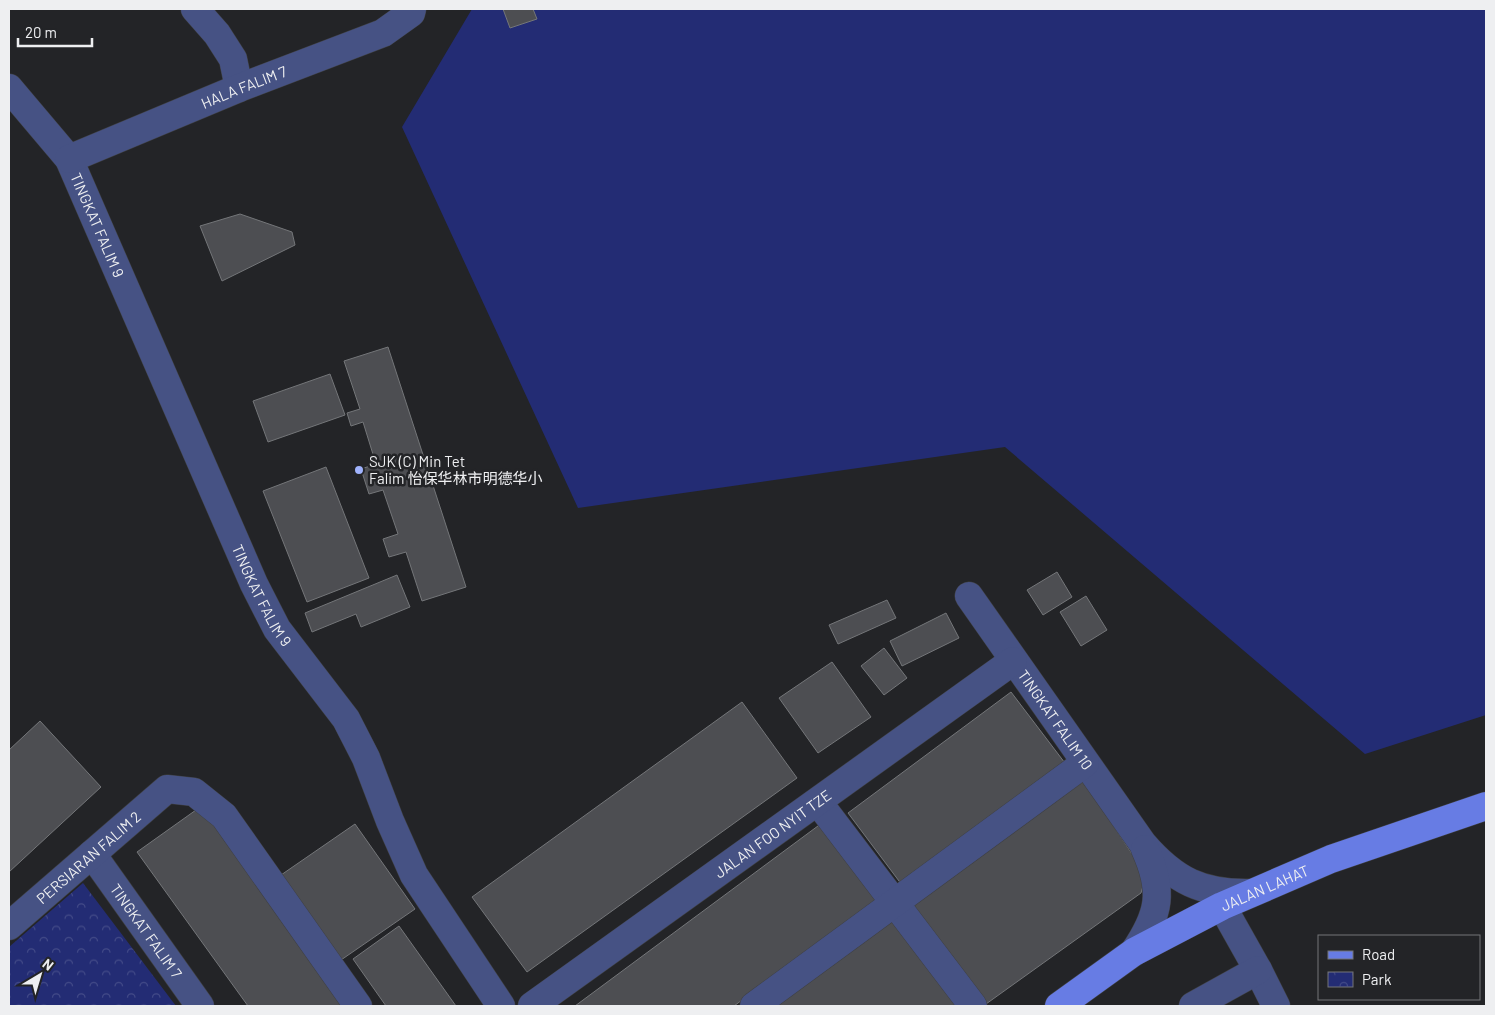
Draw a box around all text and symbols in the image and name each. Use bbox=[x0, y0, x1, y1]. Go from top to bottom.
scale bar bbox=[18, 15, 91, 47]
text: 20 m bbox=[25, 23, 57, 41]
street label: HALA FALIM 7 bbox=[198, 62, 289, 112]
street label: TINGKAT FALIM 9 bbox=[67, 170, 128, 280]
place label: SJK (C) Min Tet Falim 怡保华林市明德华小 bbox=[369, 452, 542, 487]
marker: SJK (C) Min Tet Falim 怡保华林市明德华小 bbox=[353, 464, 365, 476]
street label: TINGKAT FALIM 9 bbox=[229, 541, 296, 650]
street label: TINGKAT FALIM 10 bbox=[1015, 666, 1097, 773]
street label: JALAN FOO NYIT TZE bbox=[711, 786, 834, 881]
street label: PERSIARAN FALIM 2 bbox=[33, 807, 144, 907]
street label: JALAN LAHAT bbox=[1218, 861, 1311, 915]
street label: TINGKAT FALIM 7 bbox=[107, 880, 186, 981]
legend bbox=[1318, 935, 1480, 1000]
text: Road bbox=[1362, 945, 1395, 963]
north arrow bbox=[15, 950, 65, 1000]
text: N bbox=[39, 955, 57, 974]
text: Park bbox=[1362, 970, 1392, 988]

